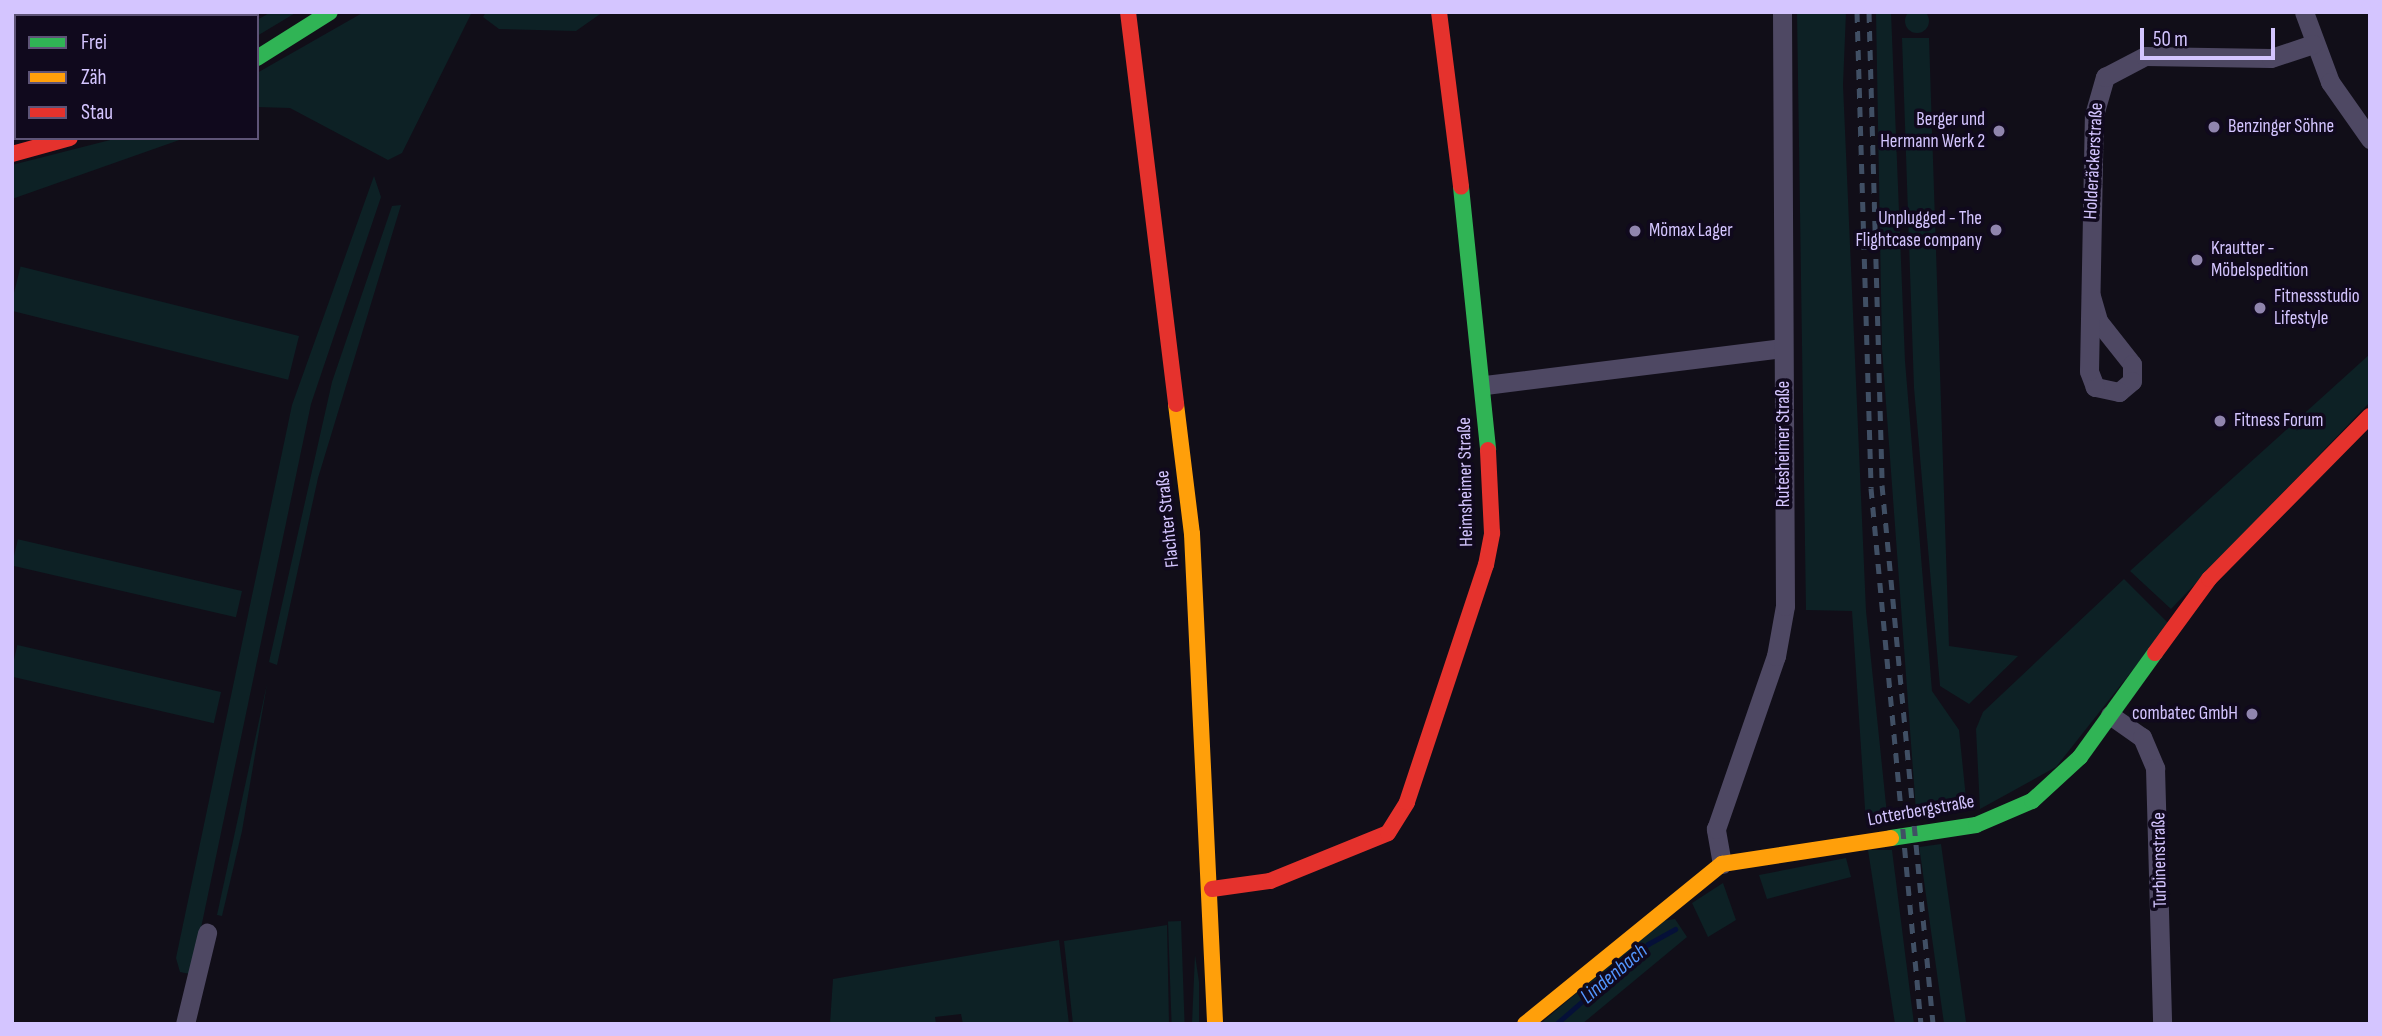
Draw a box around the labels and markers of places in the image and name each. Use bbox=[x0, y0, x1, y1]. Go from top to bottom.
place label: Berger und Hermann Werk 2 bbox=[1880, 109, 1985, 153]
place label: Benzinger Söhne bbox=[2228, 116, 2334, 138]
marker: Benzinger Söhne bbox=[2206, 119, 2222, 135]
marker: Berger und Hermann Werk 2 bbox=[1991, 123, 2007, 139]
place label: Unplugged - The Flightcase company bbox=[1855, 208, 1982, 252]
place label: Mömax Lager bbox=[1649, 220, 1733, 242]
marker: Unplugged - The Flightcase company bbox=[1988, 222, 2004, 238]
marker: Mömax Lager bbox=[1627, 223, 1643, 239]
place label: Krautter - Möbelspedition bbox=[2211, 238, 2308, 282]
marker: Krautter - Möbelspedition bbox=[2189, 252, 2205, 268]
place label: Fitnessstudio Lifestyle bbox=[2274, 286, 2360, 330]
marker: Fitnessstudio Lifestyle bbox=[2252, 300, 2268, 316]
place label: Fitness Forum bbox=[2234, 410, 2323, 432]
marker: Fitness Forum bbox=[2212, 413, 2228, 429]
place label: combatec GmbH bbox=[2132, 703, 2238, 725]
marker: combatec GmbH bbox=[2244, 706, 2260, 722]

